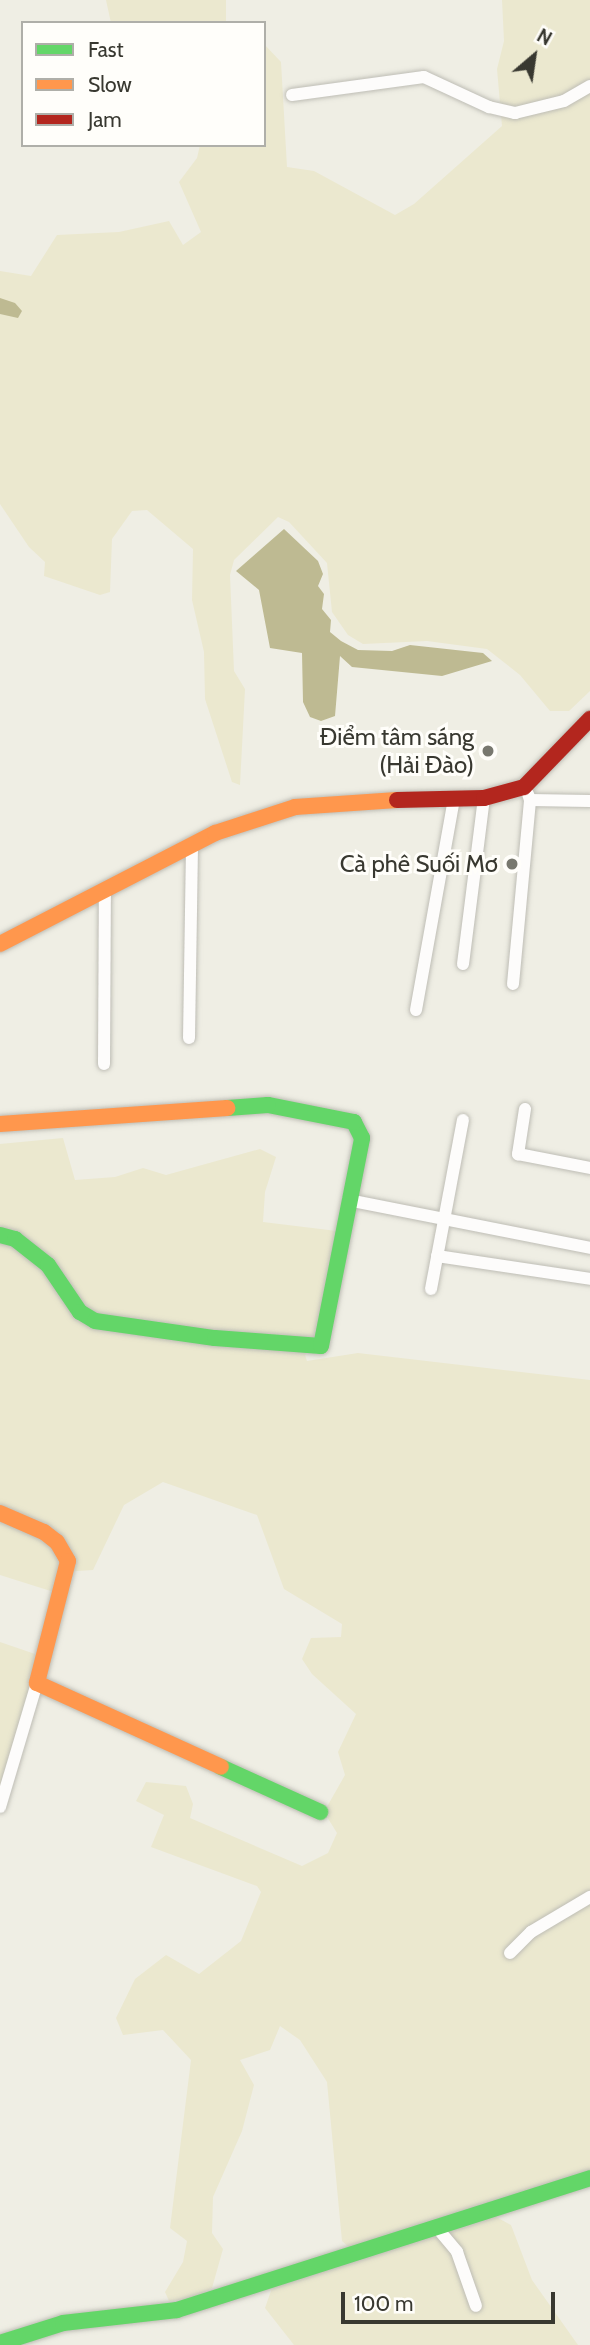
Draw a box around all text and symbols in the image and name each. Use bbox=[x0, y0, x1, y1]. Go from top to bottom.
legend bbox=[21, 21, 266, 147]
north arrow bbox=[499, 21, 569, 91]
text: N bbox=[533, 24, 556, 51]
text: Fast bbox=[88, 37, 124, 62]
text: Slow bbox=[88, 72, 132, 97]
text: Jam bbox=[88, 107, 122, 132]
place label: Điểm tâm sáng (Hải Đào) bbox=[320, 723, 474, 779]
marker: Điểm tâm sáng (Hải Đào) bbox=[480, 743, 496, 759]
place label: Cà phê Suối Mơ bbox=[340, 850, 498, 878]
marker: Cà phê Suối Mơ bbox=[504, 856, 520, 872]
scale bar bbox=[345, 2278, 558, 2322]
text: 100 m bbox=[354, 2291, 413, 2316]

